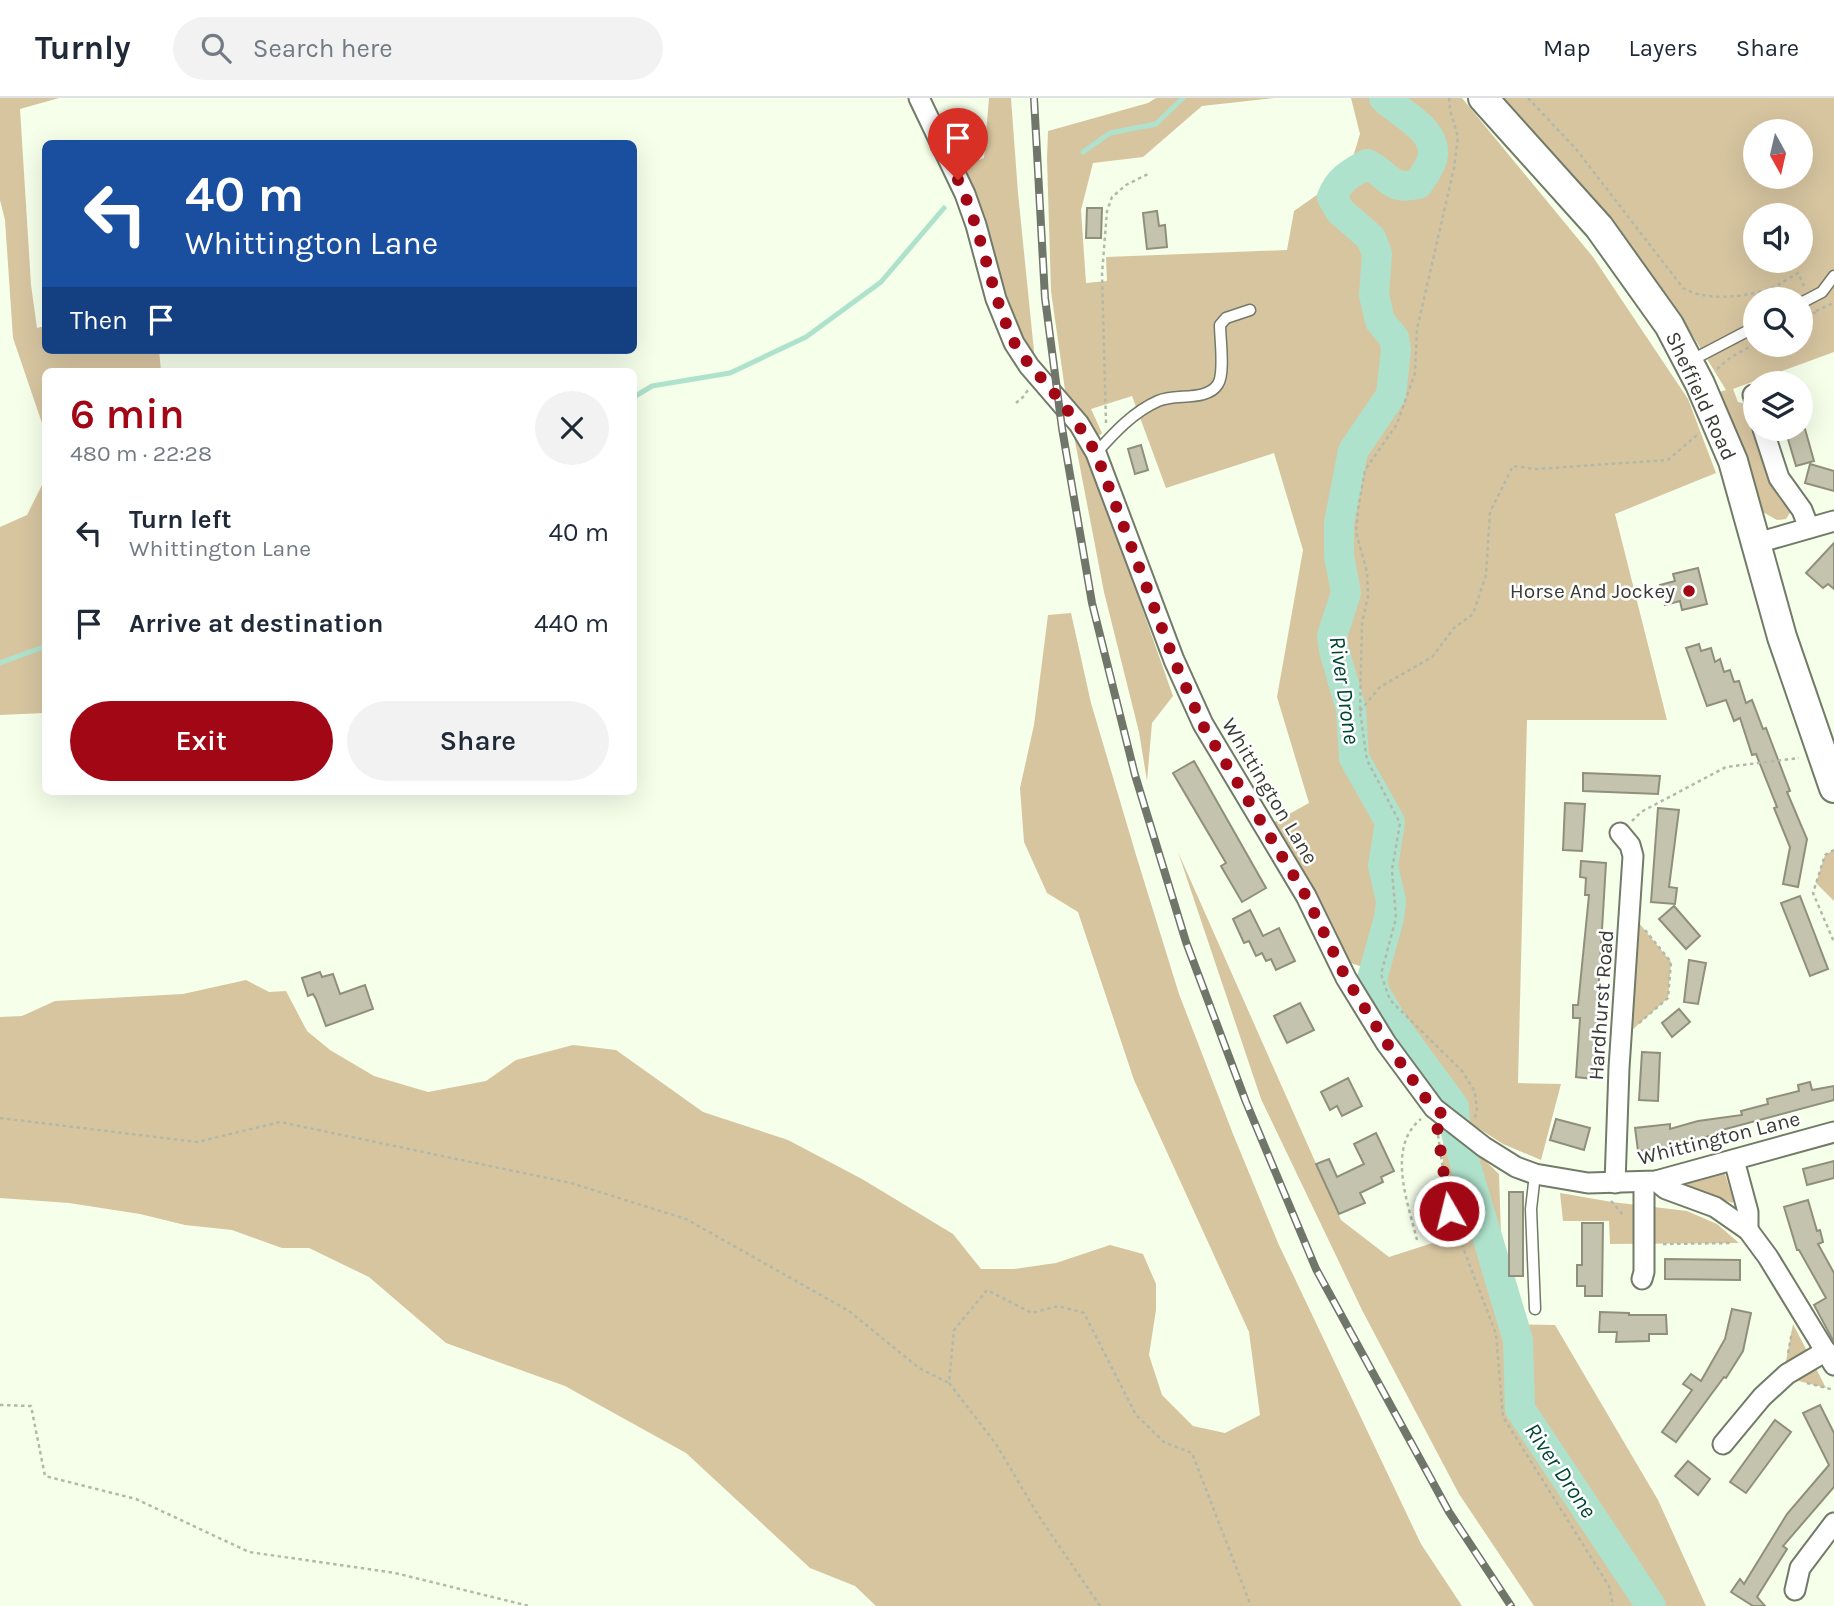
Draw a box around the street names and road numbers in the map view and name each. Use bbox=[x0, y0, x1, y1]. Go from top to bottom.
street label: Sheffield Road bbox=[1661, 328, 1741, 464]
street label: Whittington Lane bbox=[1217, 714, 1323, 868]
street label: Hardhurst Road bbox=[1584, 929, 1618, 1081]
street label: Whittington Lane bbox=[1635, 1106, 1803, 1170]

